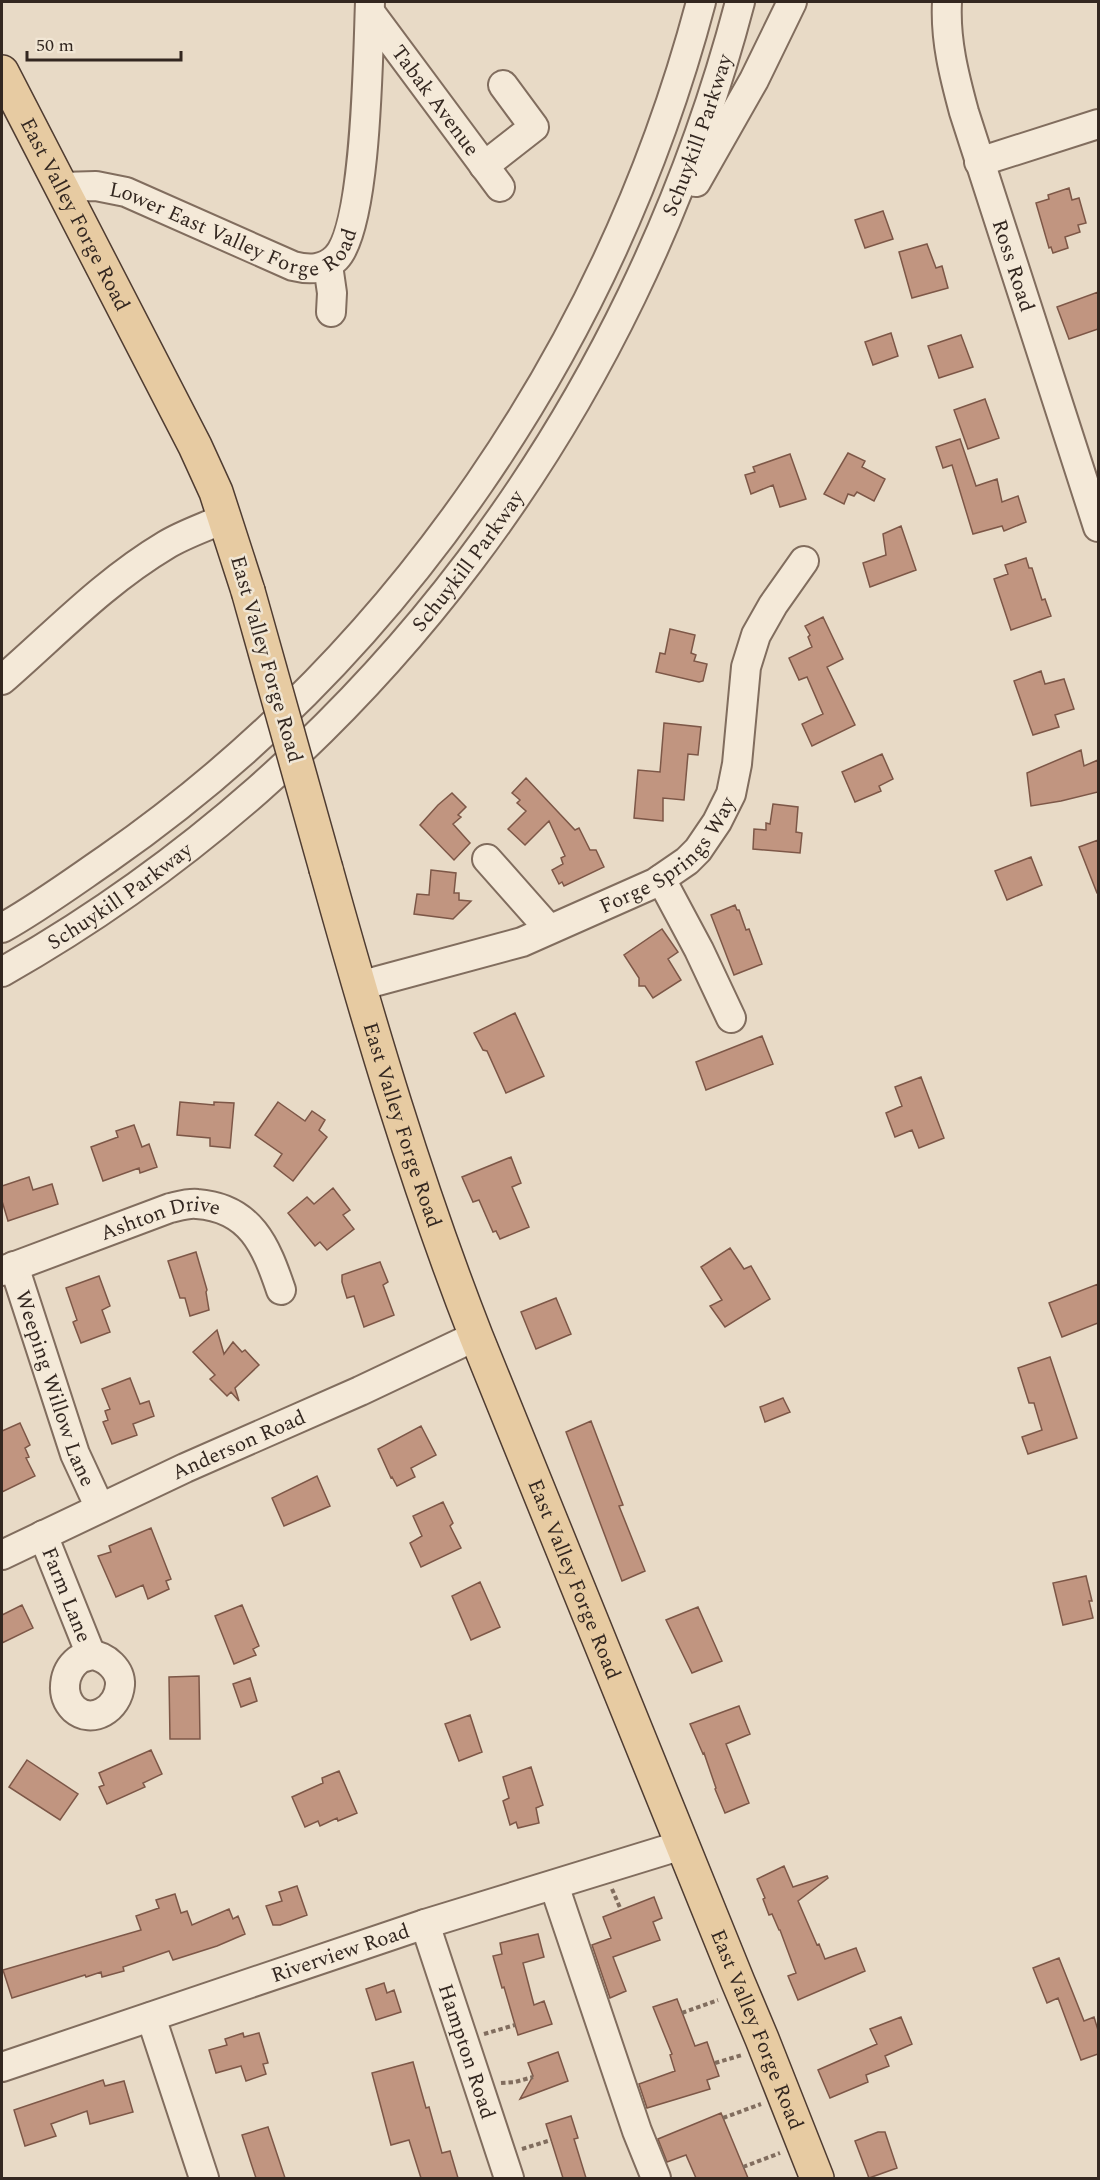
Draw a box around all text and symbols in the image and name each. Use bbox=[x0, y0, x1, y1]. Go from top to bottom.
scale bar bbox=[27, 24, 182, 62]
text: 50 m bbox=[36, 32, 74, 59]
street label: Tabak Avenue bbox=[383, 38, 487, 163]
street label: Schuykill Parkway bbox=[654, 49, 742, 222]
street label: East Valley Forge Road bbox=[11, 112, 138, 317]
street label: Lower East Valley Forge Road bbox=[106, 174, 366, 286]
street label: Ross Road bbox=[983, 215, 1043, 316]
street label: Schuykill Parkway bbox=[404, 483, 533, 639]
street label: East Valley Forge Road bbox=[221, 552, 311, 767]
street label: Forge Springs Way bbox=[594, 790, 745, 923]
street label: Schuykill Parkway bbox=[41, 834, 200, 959]
street label: East Valley Forge Road bbox=[354, 1018, 450, 1232]
street label: Ashton Drive bbox=[96, 1189, 224, 1250]
street label: Weeping Willow Lane bbox=[6, 1286, 103, 1492]
street label: Anderson Road bbox=[166, 1402, 311, 1489]
street label: East Valley Forge Road bbox=[519, 1474, 629, 1685]
street label: Farm Lane bbox=[32, 1542, 99, 1647]
street label: Riverview Road bbox=[267, 1915, 414, 1992]
street label: East Valley Forge Road bbox=[701, 1925, 811, 2135]
street label: Hampton Road bbox=[429, 1980, 503, 2123]

